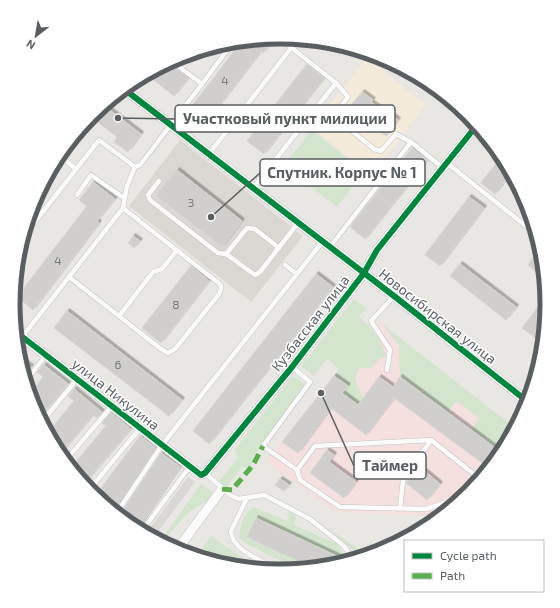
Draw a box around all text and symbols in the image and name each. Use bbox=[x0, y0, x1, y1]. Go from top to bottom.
north arrow bbox=[16, 16, 56, 56]
text: N bbox=[24, 37, 37, 53]
house number: 4 bbox=[221, 73, 229, 87]
callout: Участковый пункт милиции bbox=[175, 105, 395, 132]
text: Участковый пункт милиции bbox=[183, 109, 387, 127]
callout: Спутник. Корпус № 1 bbox=[260, 159, 425, 186]
text: Спутник. Корпус № 1 bbox=[267, 163, 417, 181]
house number: 3 bbox=[188, 195, 194, 209]
house number: 4 bbox=[54, 253, 62, 267]
street label: Новосибирская улица bbox=[376, 265, 500, 367]
street label: Кузбасская улица bbox=[267, 272, 353, 374]
house number: 8 bbox=[172, 297, 180, 311]
street label: улица Никулина bbox=[69, 355, 163, 433]
house number: 6 bbox=[115, 357, 122, 371]
callout: Таймер bbox=[354, 452, 426, 479]
text: Таймер bbox=[362, 456, 418, 474]
legend bbox=[404, 540, 544, 592]
text: Cycle path bbox=[440, 548, 497, 562]
text: Path bbox=[440, 568, 465, 582]

